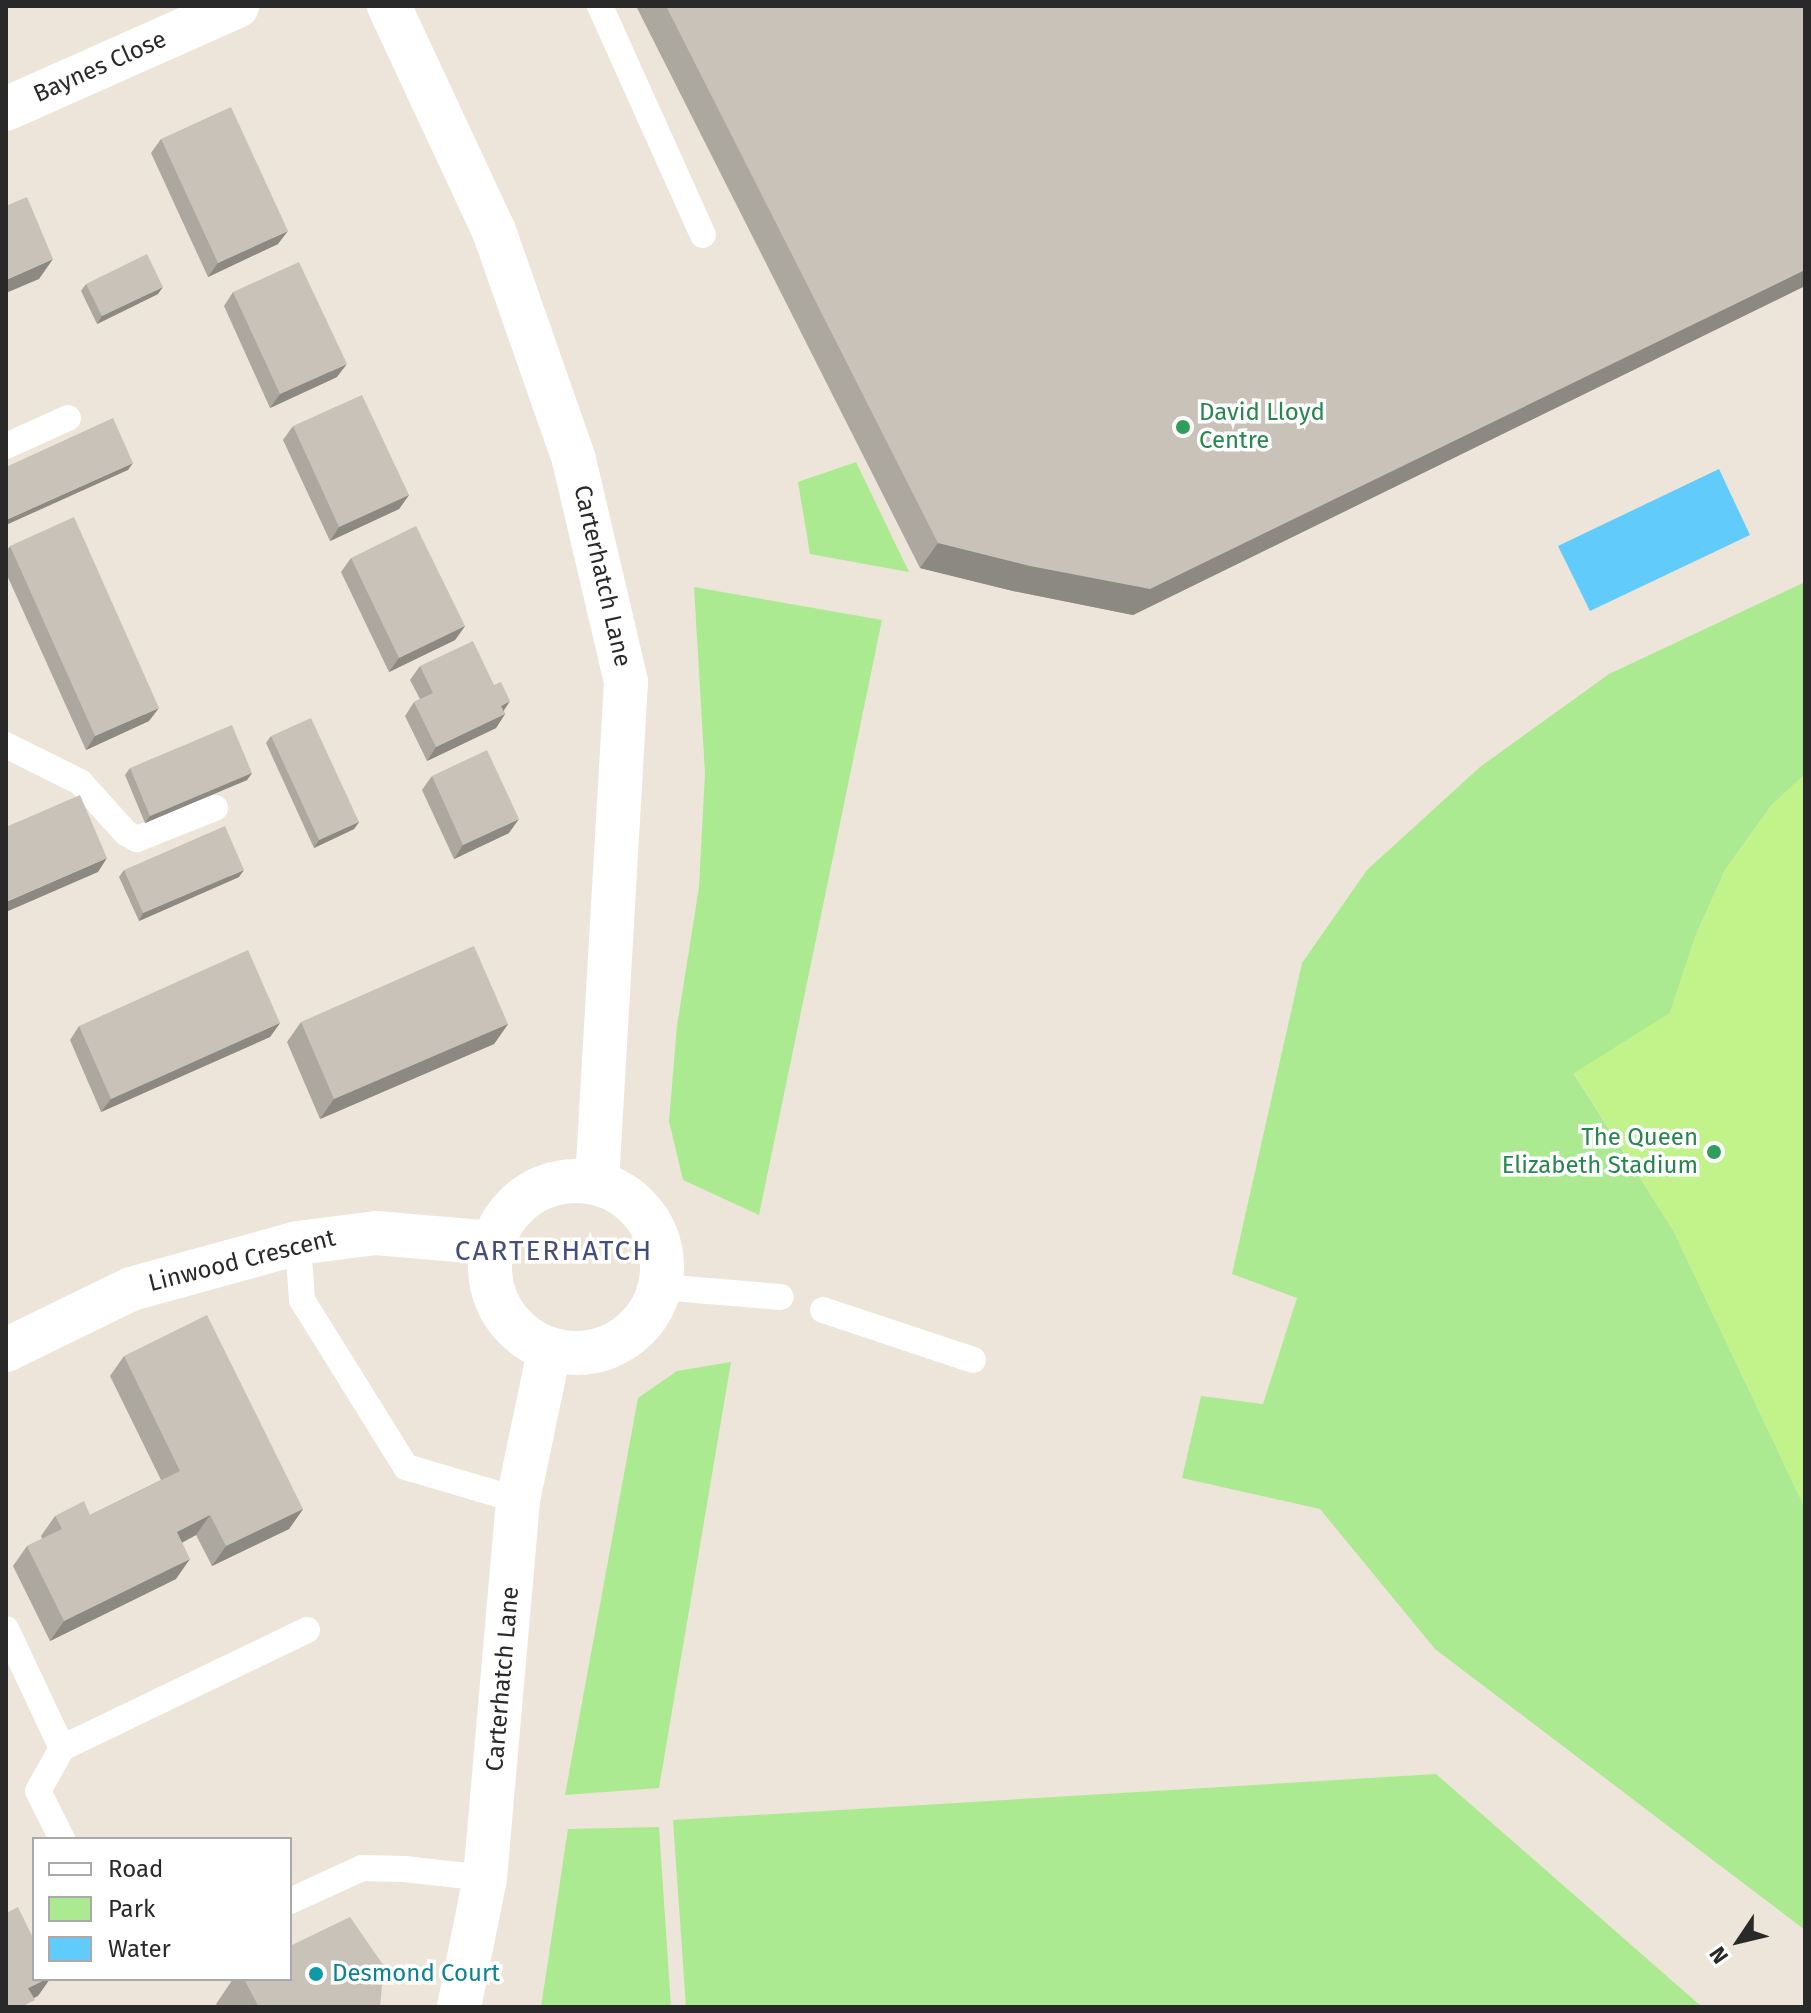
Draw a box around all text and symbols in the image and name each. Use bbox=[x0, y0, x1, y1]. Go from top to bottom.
street label: Baynes Close bbox=[29, 25, 171, 109]
place label: David Lloyd Centre bbox=[1199, 399, 1325, 455]
marker: David Lloyd Centre bbox=[1174, 418, 1192, 436]
street label: Carterhatch Lane bbox=[567, 482, 637, 670]
place label: The Queen Elizabeth Stadium bbox=[1502, 1124, 1698, 1180]
marker: The Queen Elizabeth Stadium bbox=[1705, 1143, 1723, 1161]
street label: Linwood Crescent bbox=[146, 1224, 338, 1298]
district label: CARTERHATCH bbox=[455, 1234, 653, 1268]
street label: Carterhatch Lane bbox=[481, 1585, 525, 1773]
legend bbox=[32, 1837, 292, 1981]
text: Road bbox=[108, 1855, 163, 1883]
text: Park bbox=[108, 1895, 155, 1923]
north arrow bbox=[1699, 1901, 1779, 1981]
text: Water bbox=[108, 1935, 171, 1963]
text: N bbox=[1704, 1941, 1734, 1969]
place label: Desmond Court bbox=[332, 1960, 500, 1988]
marker: Desmond Court bbox=[307, 1965, 325, 1983]

